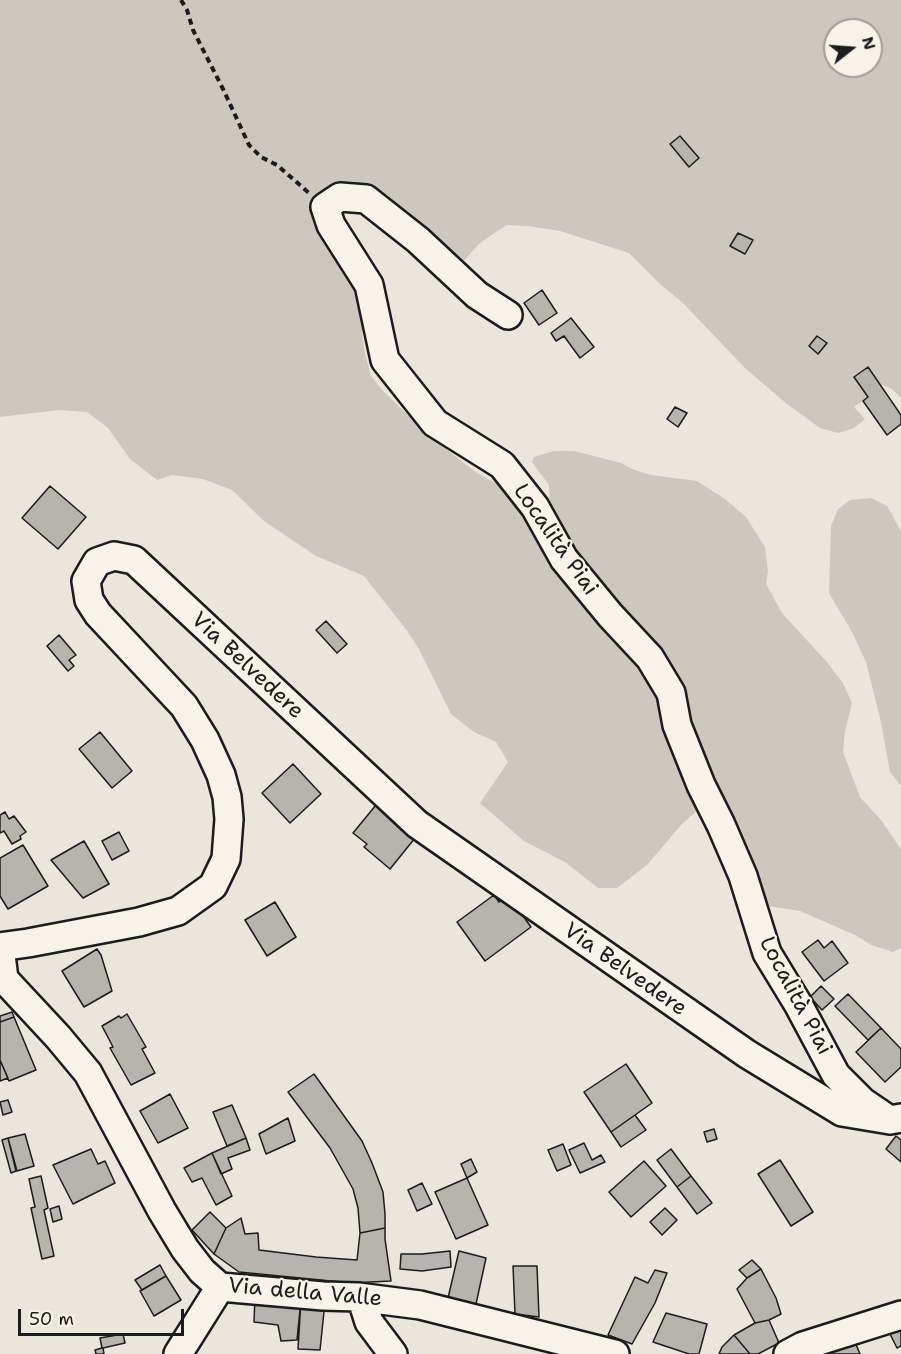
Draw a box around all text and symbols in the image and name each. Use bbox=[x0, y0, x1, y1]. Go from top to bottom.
north arrow bbox=[823, 18, 883, 78]
text: N bbox=[857, 34, 881, 52]
street label: Località Piai bbox=[507, 479, 603, 601]
street label: Via Belvedere bbox=[185, 607, 309, 725]
street label: Via Belvedere bbox=[558, 918, 692, 1022]
street label: Località Piai bbox=[753, 932, 837, 1060]
street label: Via della Valle bbox=[227, 1273, 383, 1313]
scale bar bbox=[21, 1297, 188, 1335]
text: 50 m bbox=[29, 1307, 74, 1331]

